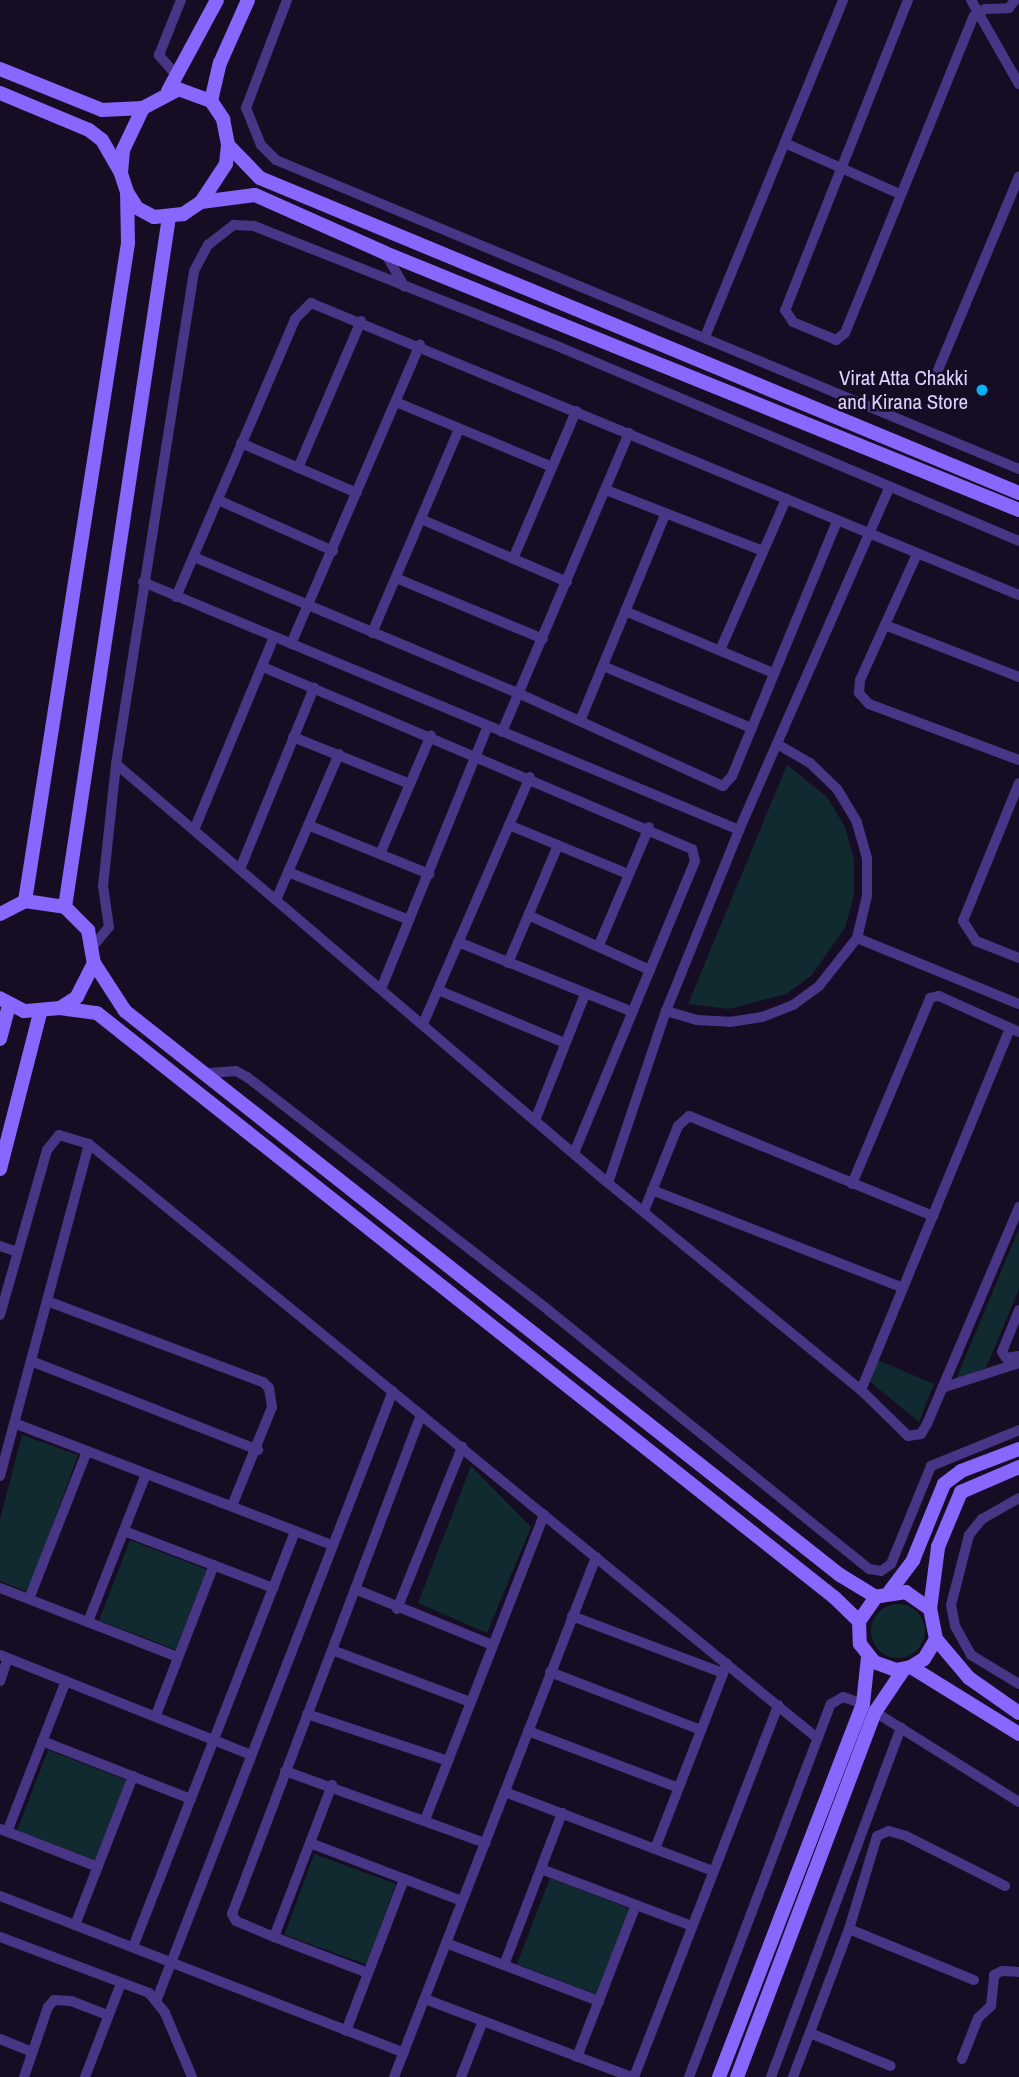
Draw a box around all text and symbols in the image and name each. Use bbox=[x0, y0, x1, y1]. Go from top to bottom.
place label: Virat Atta Chakki and Kirana Store bbox=[838, 365, 968, 415]
marker: Virat Atta Chakki and Kirana Store bbox=[974, 382, 990, 398]

